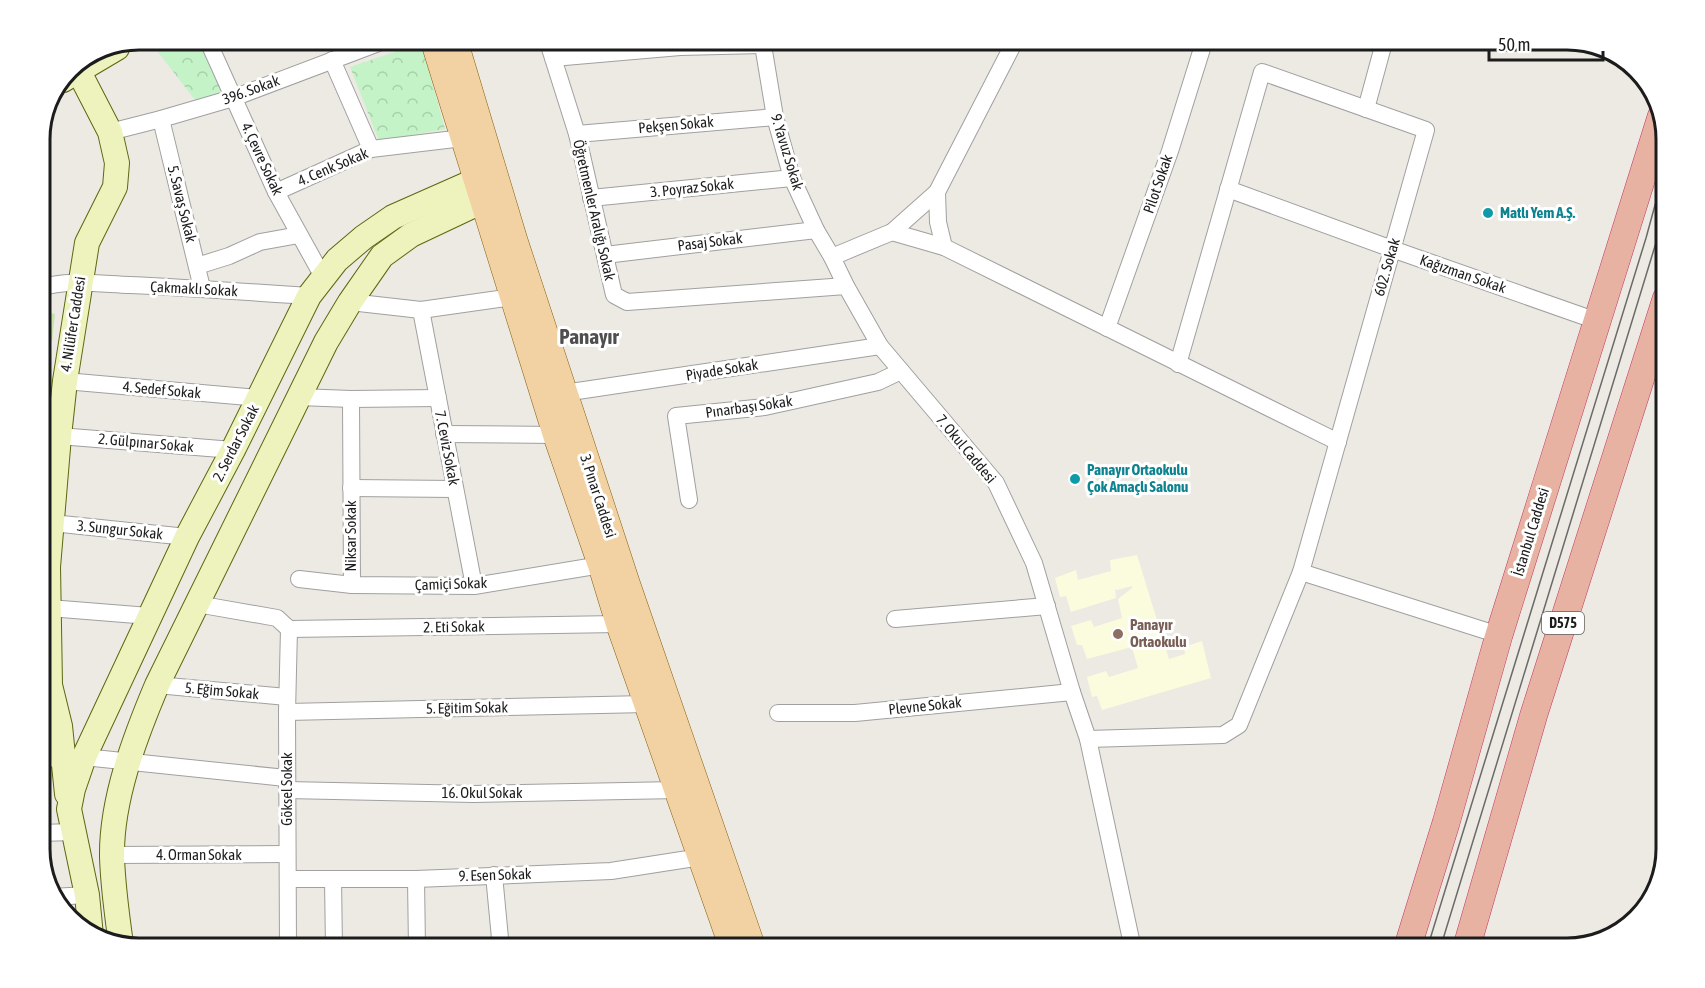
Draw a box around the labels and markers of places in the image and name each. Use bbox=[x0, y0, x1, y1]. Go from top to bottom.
place label: Matlı Yem A.Ş. bbox=[1500, 204, 1576, 221]
marker: Matlı Yem A.Ş. bbox=[1481, 206, 1495, 220]
place label: Panayır Ortaokulu Çok Amaçlı Salonu bbox=[1087, 461, 1188, 495]
marker: Panayır Ortaokulu Çok Amaçlı Salonu bbox=[1068, 472, 1082, 486]
place label: Panayır Ortaokulu bbox=[1130, 616, 1186, 650]
marker: Panayır Ortaokulu bbox=[1111, 627, 1125, 641]

